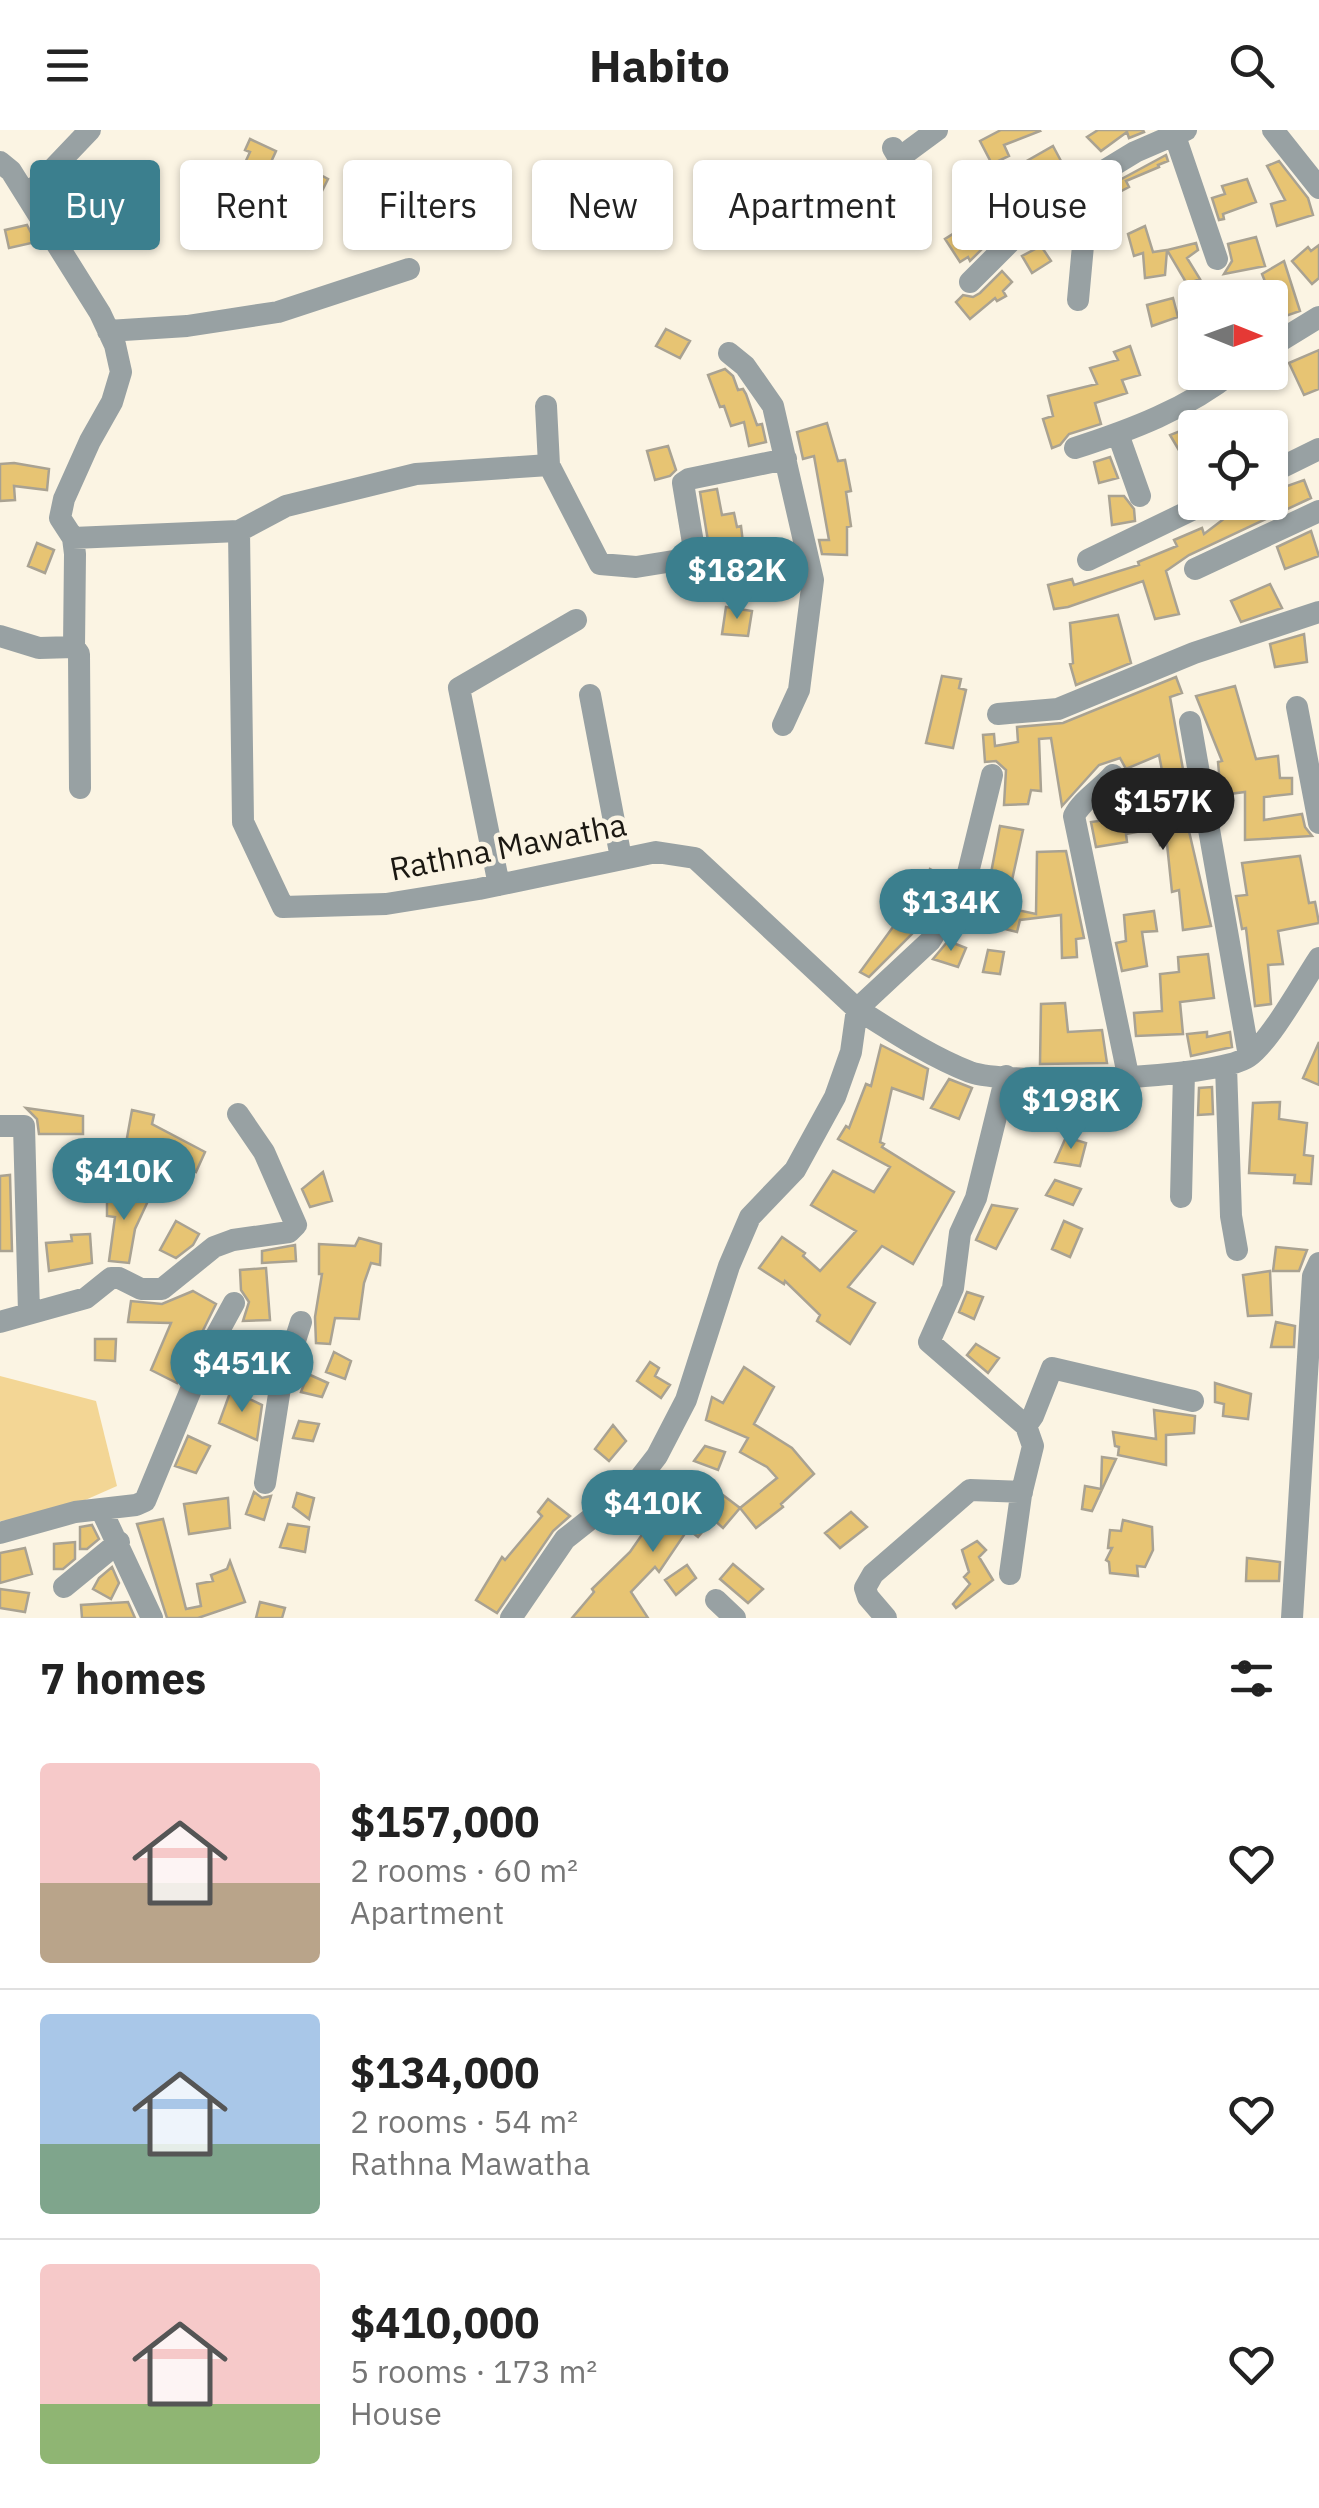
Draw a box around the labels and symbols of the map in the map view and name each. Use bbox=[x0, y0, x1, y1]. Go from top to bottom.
north arrow bbox=[1178, 280, 1288, 390]
pin: $182K bbox=[667, 537, 807, 622]
pin: $157K bbox=[1093, 768, 1233, 853]
street label: Rathna Mawatha bbox=[386, 802, 630, 890]
pin: $134K bbox=[881, 869, 1021, 954]
pin: $198K bbox=[1001, 1067, 1141, 1152]
pin: $410K bbox=[54, 1138, 194, 1223]
pin: $451K bbox=[172, 1330, 312, 1415]
pin: $410K bbox=[583, 1470, 723, 1555]

